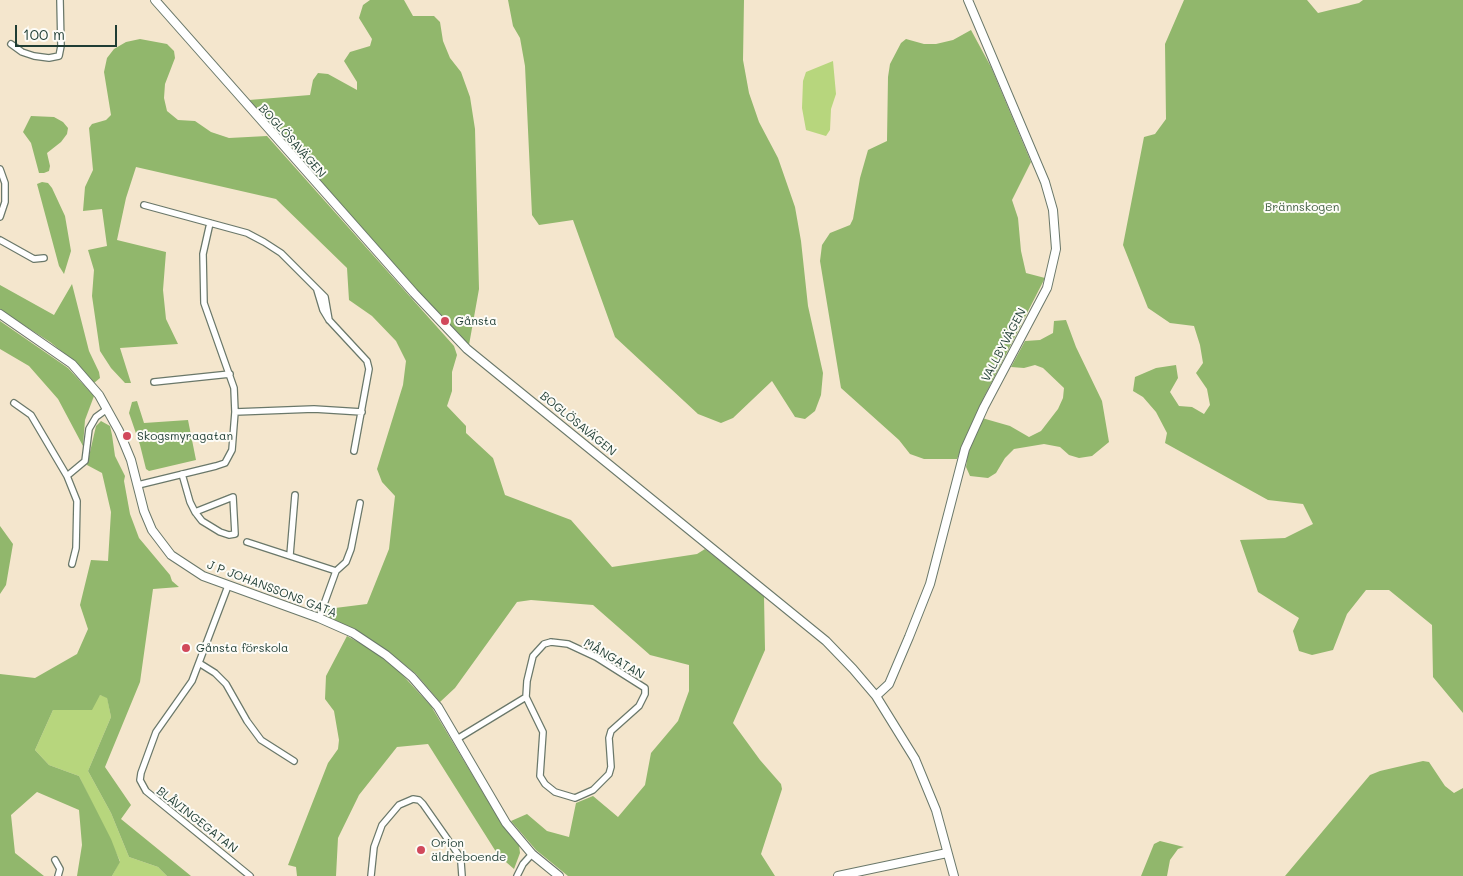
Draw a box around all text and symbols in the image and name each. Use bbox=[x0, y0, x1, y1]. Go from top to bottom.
scale bar bbox=[18, 15, 120, 47]
text: 100 m bbox=[23, 24, 65, 44]
street label: BOGLÖSAVÄGEN bbox=[255, 101, 329, 181]
park label: Brännskogen bbox=[1265, 200, 1339, 214]
street label: VALLBYVÄGEN bbox=[979, 306, 1029, 384]
place label: Gånsta bbox=[455, 314, 497, 328]
marker: Gånsta bbox=[439, 315, 451, 327]
street label: BOGLÖSAVÄGEN bbox=[537, 389, 619, 459]
place label: Skogsmyragatan bbox=[137, 429, 233, 443]
marker: Skogsmyragatan bbox=[121, 430, 133, 442]
street label: J P JOHANSSONS GATA bbox=[205, 558, 339, 620]
street label: MÅNGATAN bbox=[581, 636, 647, 682]
place label: Gånsta förskola bbox=[196, 641, 289, 655]
marker: Gånsta förskola bbox=[180, 642, 192, 654]
street label: BLÅVINGEGATAN bbox=[154, 784, 240, 856]
place label: Orion äldreboende bbox=[431, 836, 506, 864]
marker: Orion äldreboende bbox=[415, 844, 427, 856]

